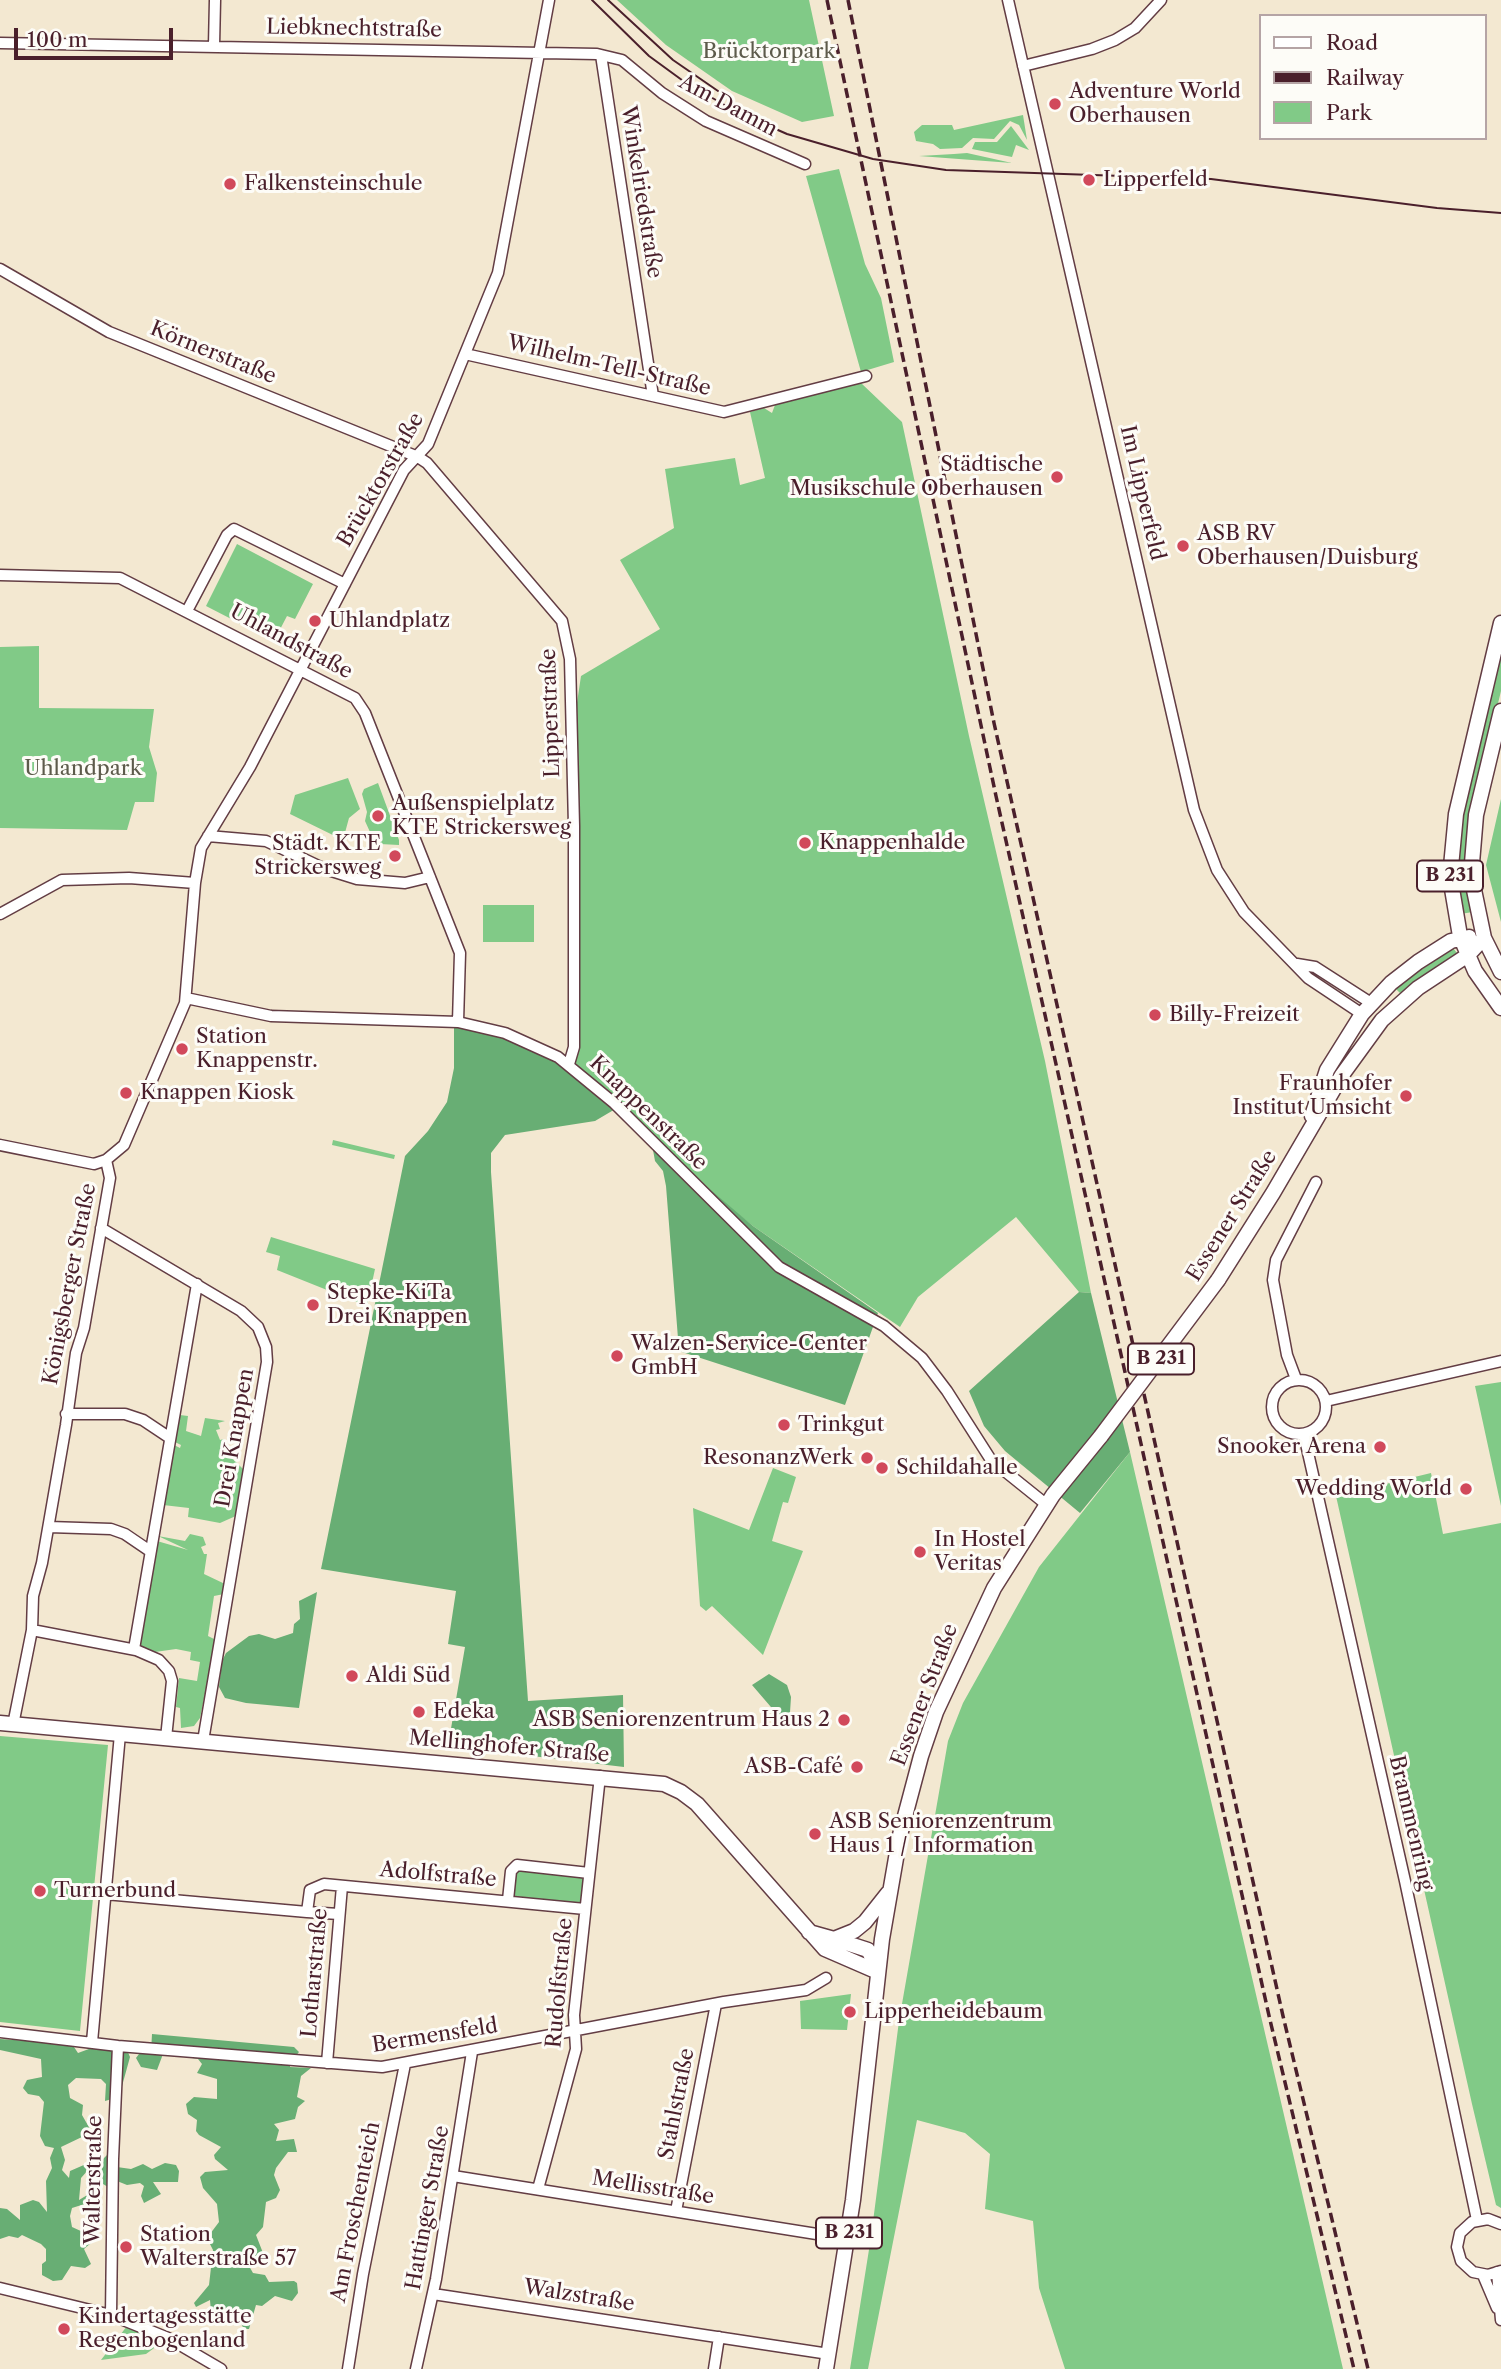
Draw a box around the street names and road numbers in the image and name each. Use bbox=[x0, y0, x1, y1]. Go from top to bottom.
street label: Liebknechtstraße bbox=[266, 15, 442, 43]
street label: Am Damm bbox=[674, 70, 782, 142]
street label: Winkelriedstraße bbox=[615, 104, 667, 280]
street label: Körnerstraße bbox=[146, 316, 280, 390]
street label: Wilhelm-Tell-Straße bbox=[505, 330, 713, 402]
street label: Brücktorstraße bbox=[332, 408, 430, 552]
street label: Im Lipperfeld bbox=[1114, 423, 1170, 563]
street label: Uhlandstraße bbox=[225, 599, 357, 685]
street label: Lipperstraße bbox=[536, 648, 566, 778]
road number: B 231 bbox=[1417, 860, 1483, 891]
street label: Knappenstraße bbox=[584, 1050, 712, 1176]
street label: Essener Straße bbox=[1182, 1146, 1282, 1286]
street label: Königsberger Straße bbox=[38, 1181, 102, 1387]
road number: B 231 bbox=[1128, 1344, 1194, 1374]
street label: Drei Knappen bbox=[210, 1367, 260, 1509]
street label: Essener Straße bbox=[886, 1620, 964, 1770]
street label: Mellinghofer Straße bbox=[408, 1726, 610, 1768]
street label: Brammenring bbox=[1383, 1753, 1439, 1893]
street label: Adolfstraße bbox=[378, 1857, 498, 1893]
street label: Lotharstraße bbox=[297, 1907, 333, 2039]
street label: Rudolfstraße bbox=[542, 1917, 578, 2049]
street label: Bermensfeld bbox=[370, 2014, 500, 2058]
street label: Stahlstraße bbox=[654, 2046, 700, 2162]
street label: Walterstraße bbox=[80, 2115, 108, 2245]
street label: Am Froschenteich bbox=[326, 2119, 386, 2305]
street label: Hattinger Straße bbox=[401, 2124, 455, 2292]
street label: Mellisstraße bbox=[590, 2166, 716, 2210]
road number: B 231 bbox=[816, 2218, 882, 2248]
street label: Walzstraße bbox=[522, 2275, 636, 2317]

